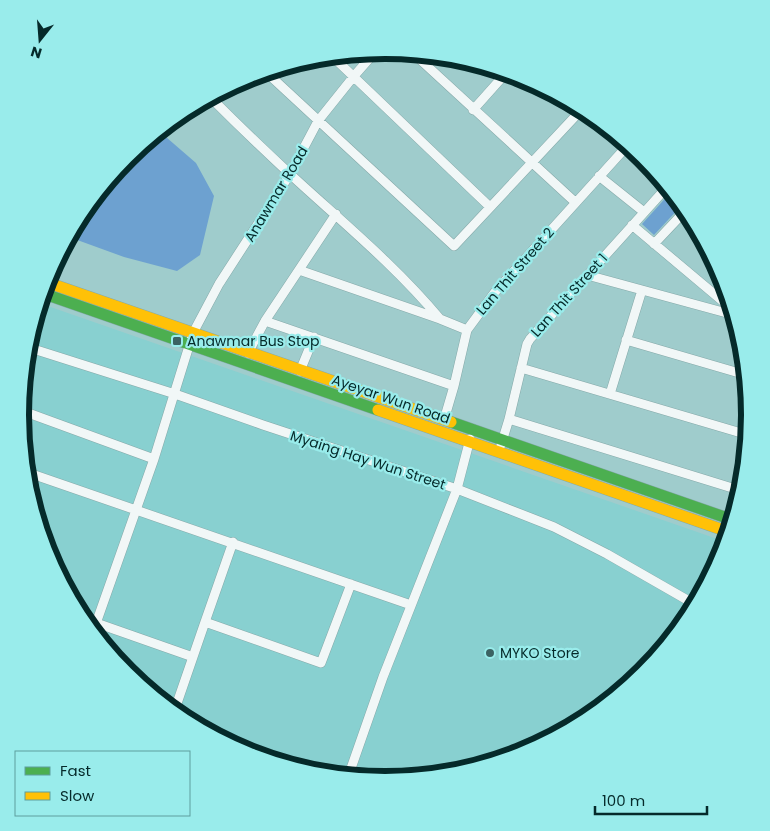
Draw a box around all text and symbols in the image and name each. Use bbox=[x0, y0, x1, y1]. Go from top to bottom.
north arrow bbox=[15, 15, 65, 65]
text: N bbox=[28, 41, 44, 64]
street label: Anawmar Road bbox=[239, 142, 313, 246]
street label: Lan Thit Street 2 bbox=[471, 223, 559, 319]
street label: Lan Thit Street 1 bbox=[526, 249, 612, 341]
place label: Anawmar Bus Stop bbox=[187, 331, 320, 351]
marker: Anawmar Bus Stop bbox=[171, 335, 183, 347]
street label: Ayeyar Wun Road bbox=[329, 369, 453, 429]
street label: Myaing Hay Wun Street bbox=[288, 425, 448, 495]
place label: MYKO Store bbox=[500, 643, 580, 663]
marker: MYKO Store bbox=[484, 647, 496, 659]
legend bbox=[15, 751, 190, 816]
text: Fast bbox=[60, 760, 91, 781]
scale bar bbox=[595, 784, 708, 816]
text: Slow bbox=[60, 785, 95, 806]
text: 100 m bbox=[602, 790, 645, 811]

